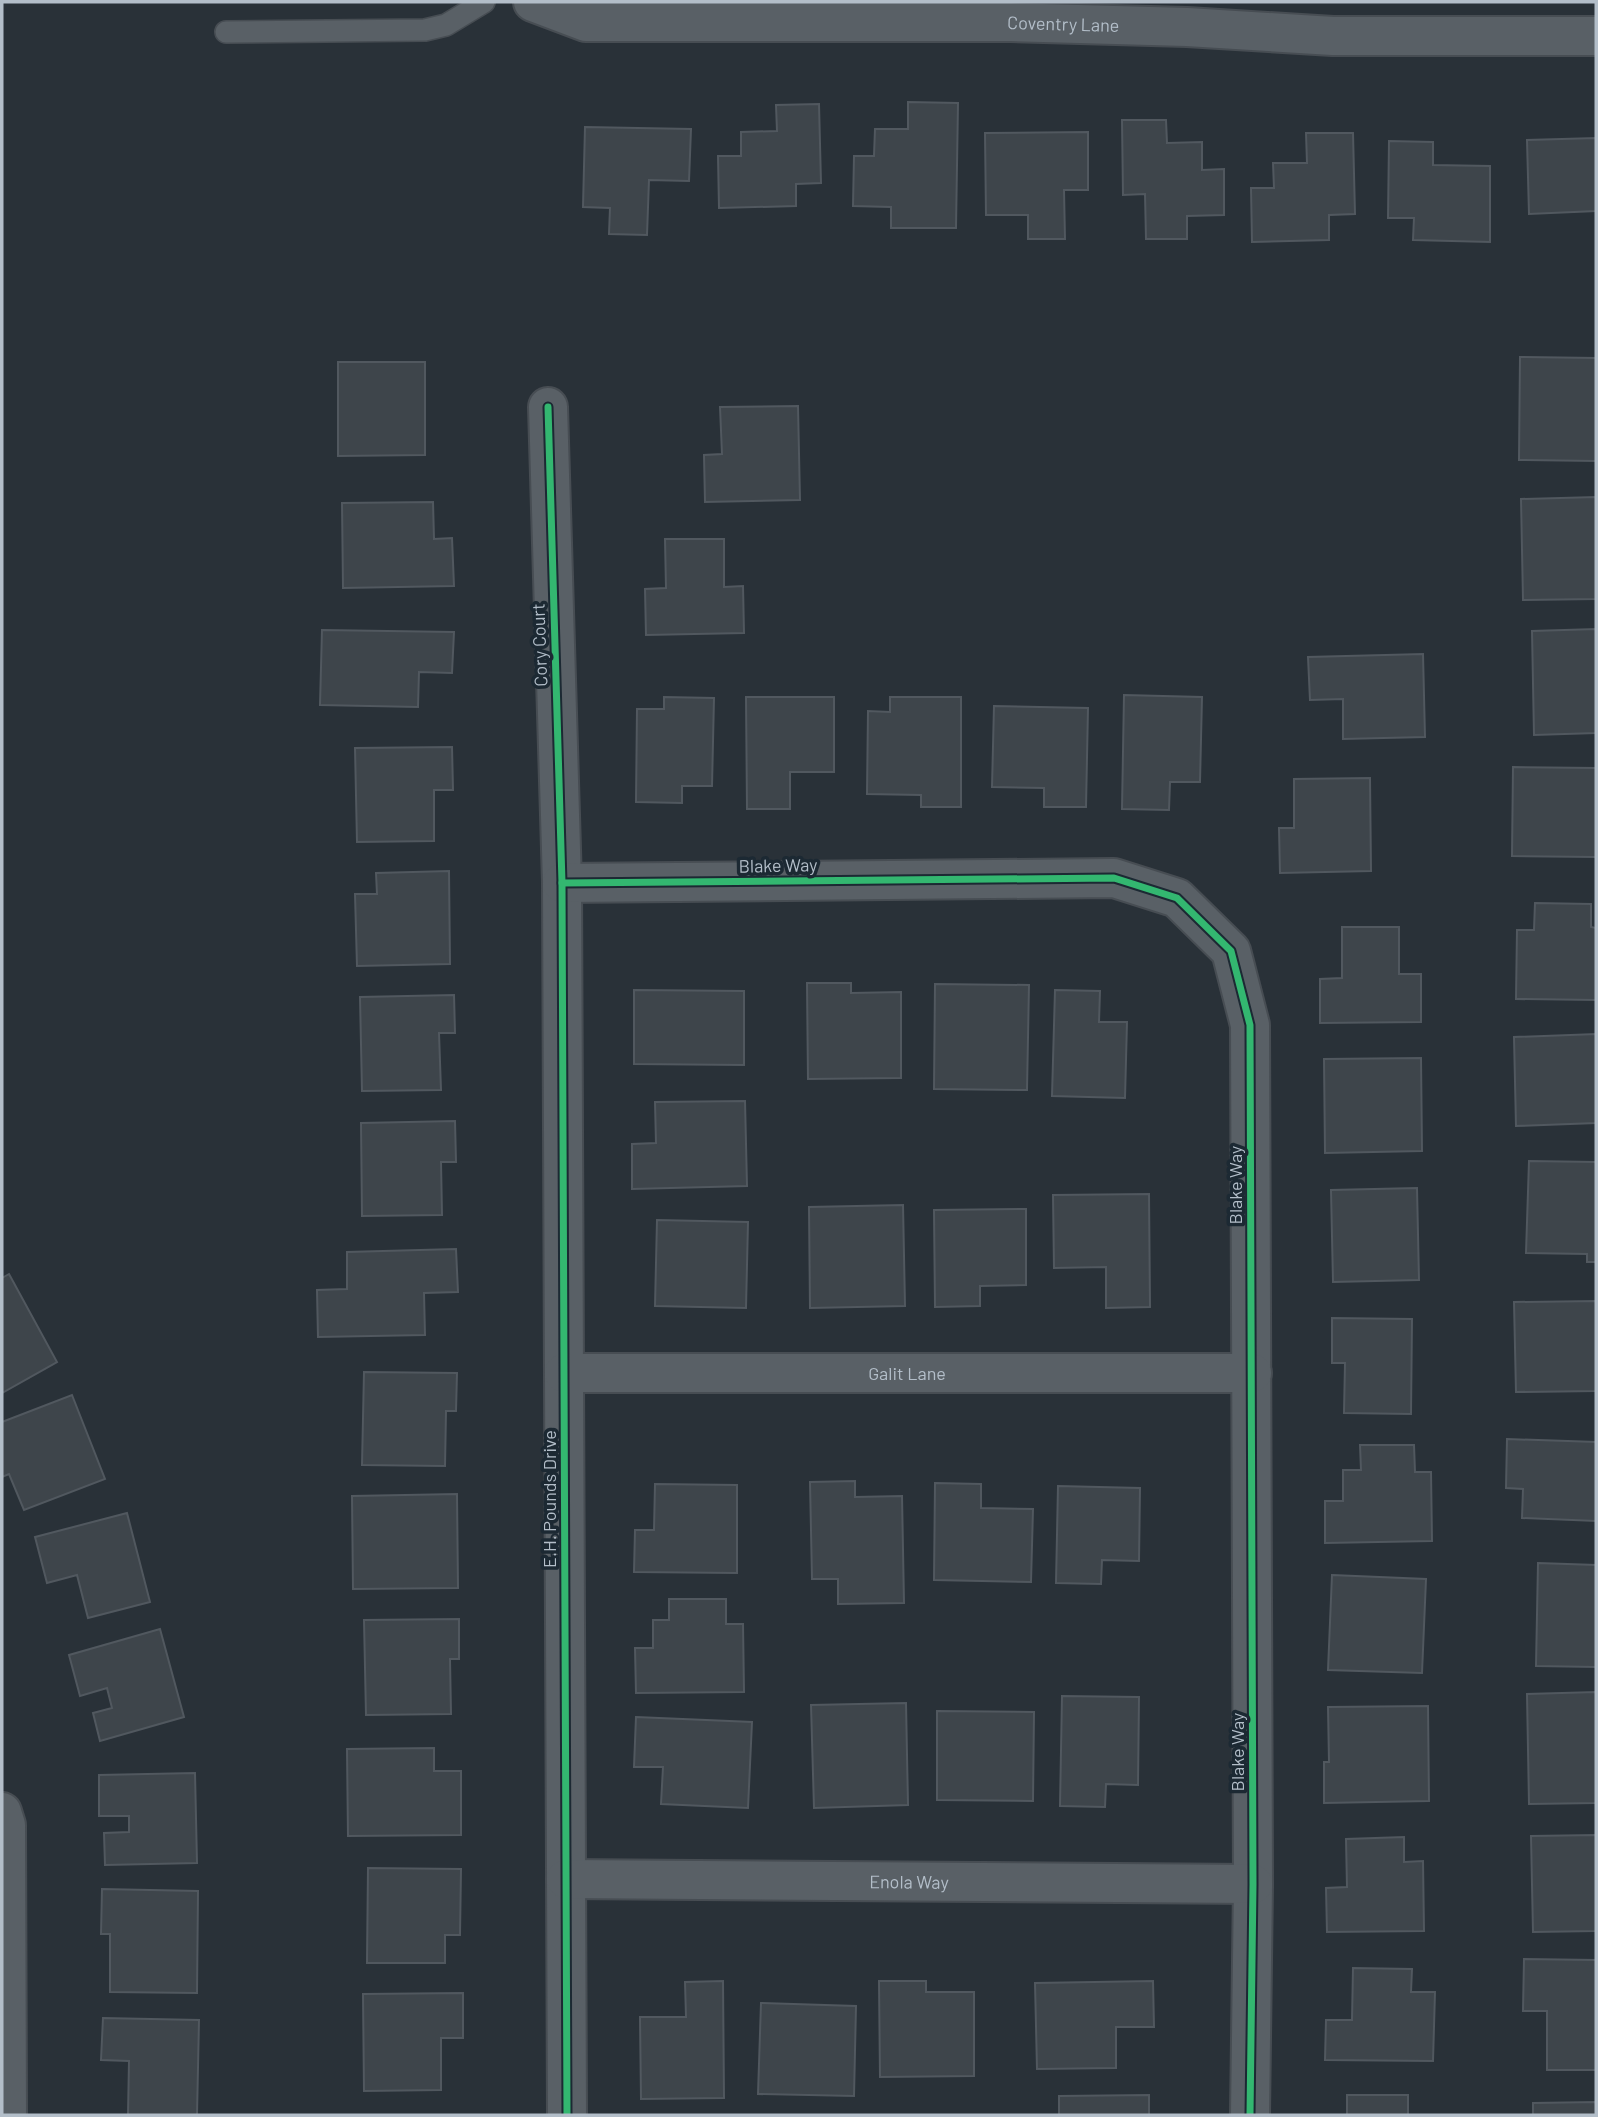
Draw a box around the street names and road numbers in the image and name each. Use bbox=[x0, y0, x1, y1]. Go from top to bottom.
street label: Coventry Lane bbox=[1007, 11, 1120, 36]
street label: Cory Court bbox=[527, 603, 551, 687]
street label: Blake Way bbox=[738, 853, 818, 877]
street label: Blake Way bbox=[1224, 1146, 1246, 1224]
street label: Galit Lane bbox=[868, 1362, 946, 1384]
street label: E.H. Pounds Drive bbox=[538, 1430, 560, 1568]
street label: Blake Way bbox=[1226, 1713, 1248, 1791]
street label: Enola Way bbox=[869, 1870, 949, 1893]

